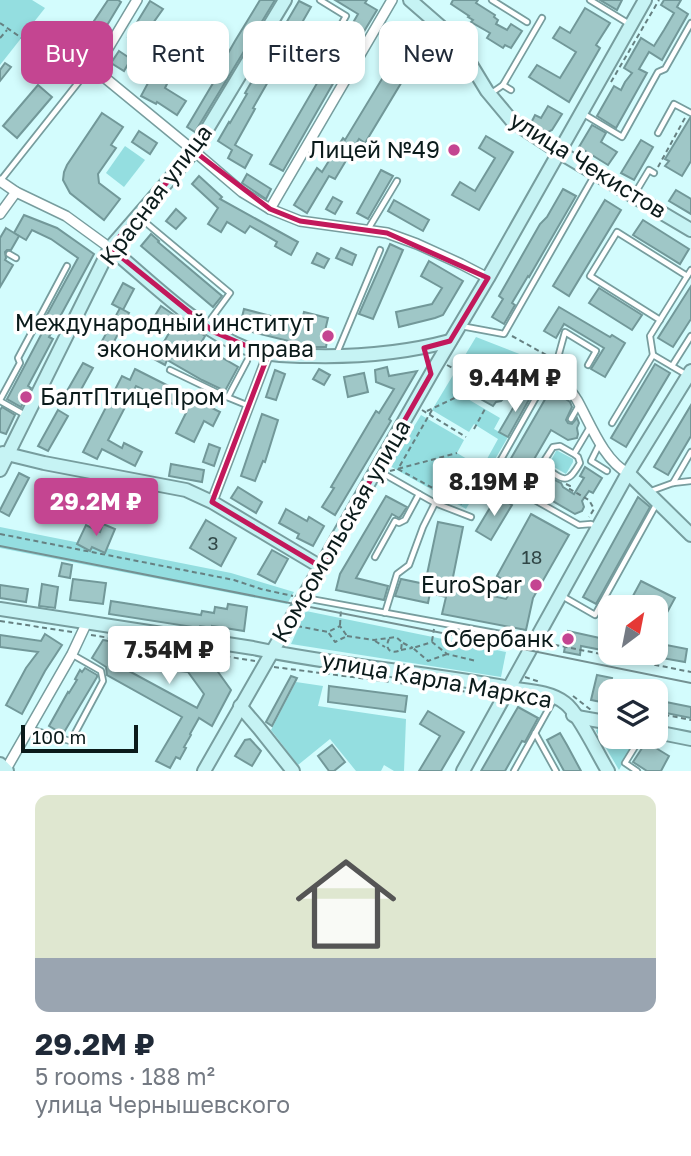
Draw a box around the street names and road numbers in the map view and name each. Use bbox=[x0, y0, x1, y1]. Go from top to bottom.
street label: улица Чекистов bbox=[505, 105, 672, 224]
street label: Красная улица bbox=[93, 118, 217, 270]
street label: Комсомольская улица bbox=[265, 414, 416, 647]
street label: улица Карла Маркса bbox=[320, 645, 555, 713]

